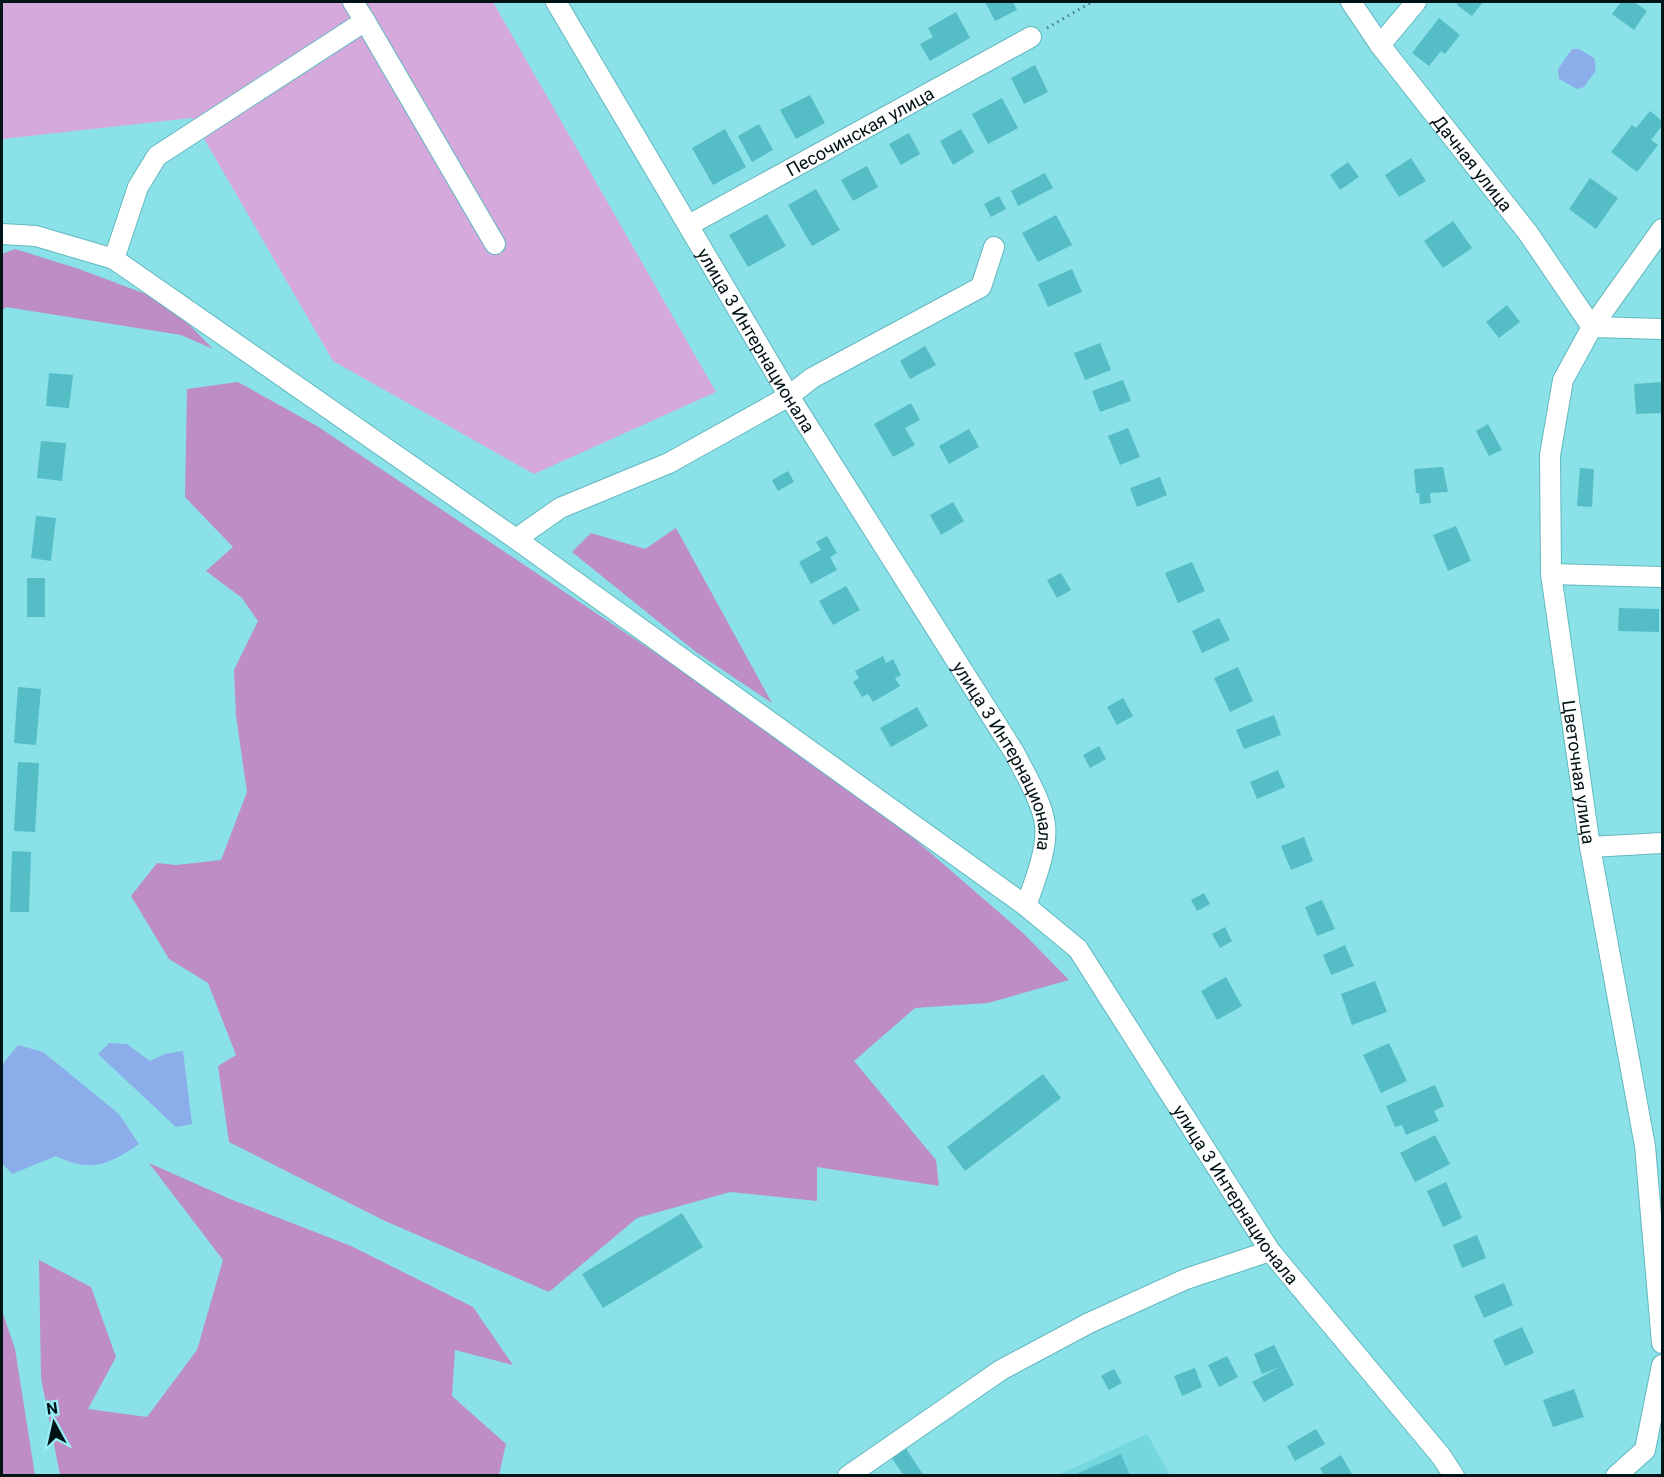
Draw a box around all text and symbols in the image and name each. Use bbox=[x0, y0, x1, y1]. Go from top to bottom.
street label: Песочинская улица bbox=[782, 82, 937, 180]
street label: Дачная улица bbox=[1428, 110, 1517, 215]
street label: улица 3 Интернационала bbox=[693, 244, 820, 436]
street label: улица 3 Интернационала bbox=[949, 657, 1056, 853]
street label: Цветочная улица bbox=[1559, 699, 1600, 845]
street label: улица 3 Интернационала bbox=[1169, 1101, 1303, 1288]
north arrow bbox=[24, 1393, 84, 1453]
text: N bbox=[45, 1398, 59, 1419]

